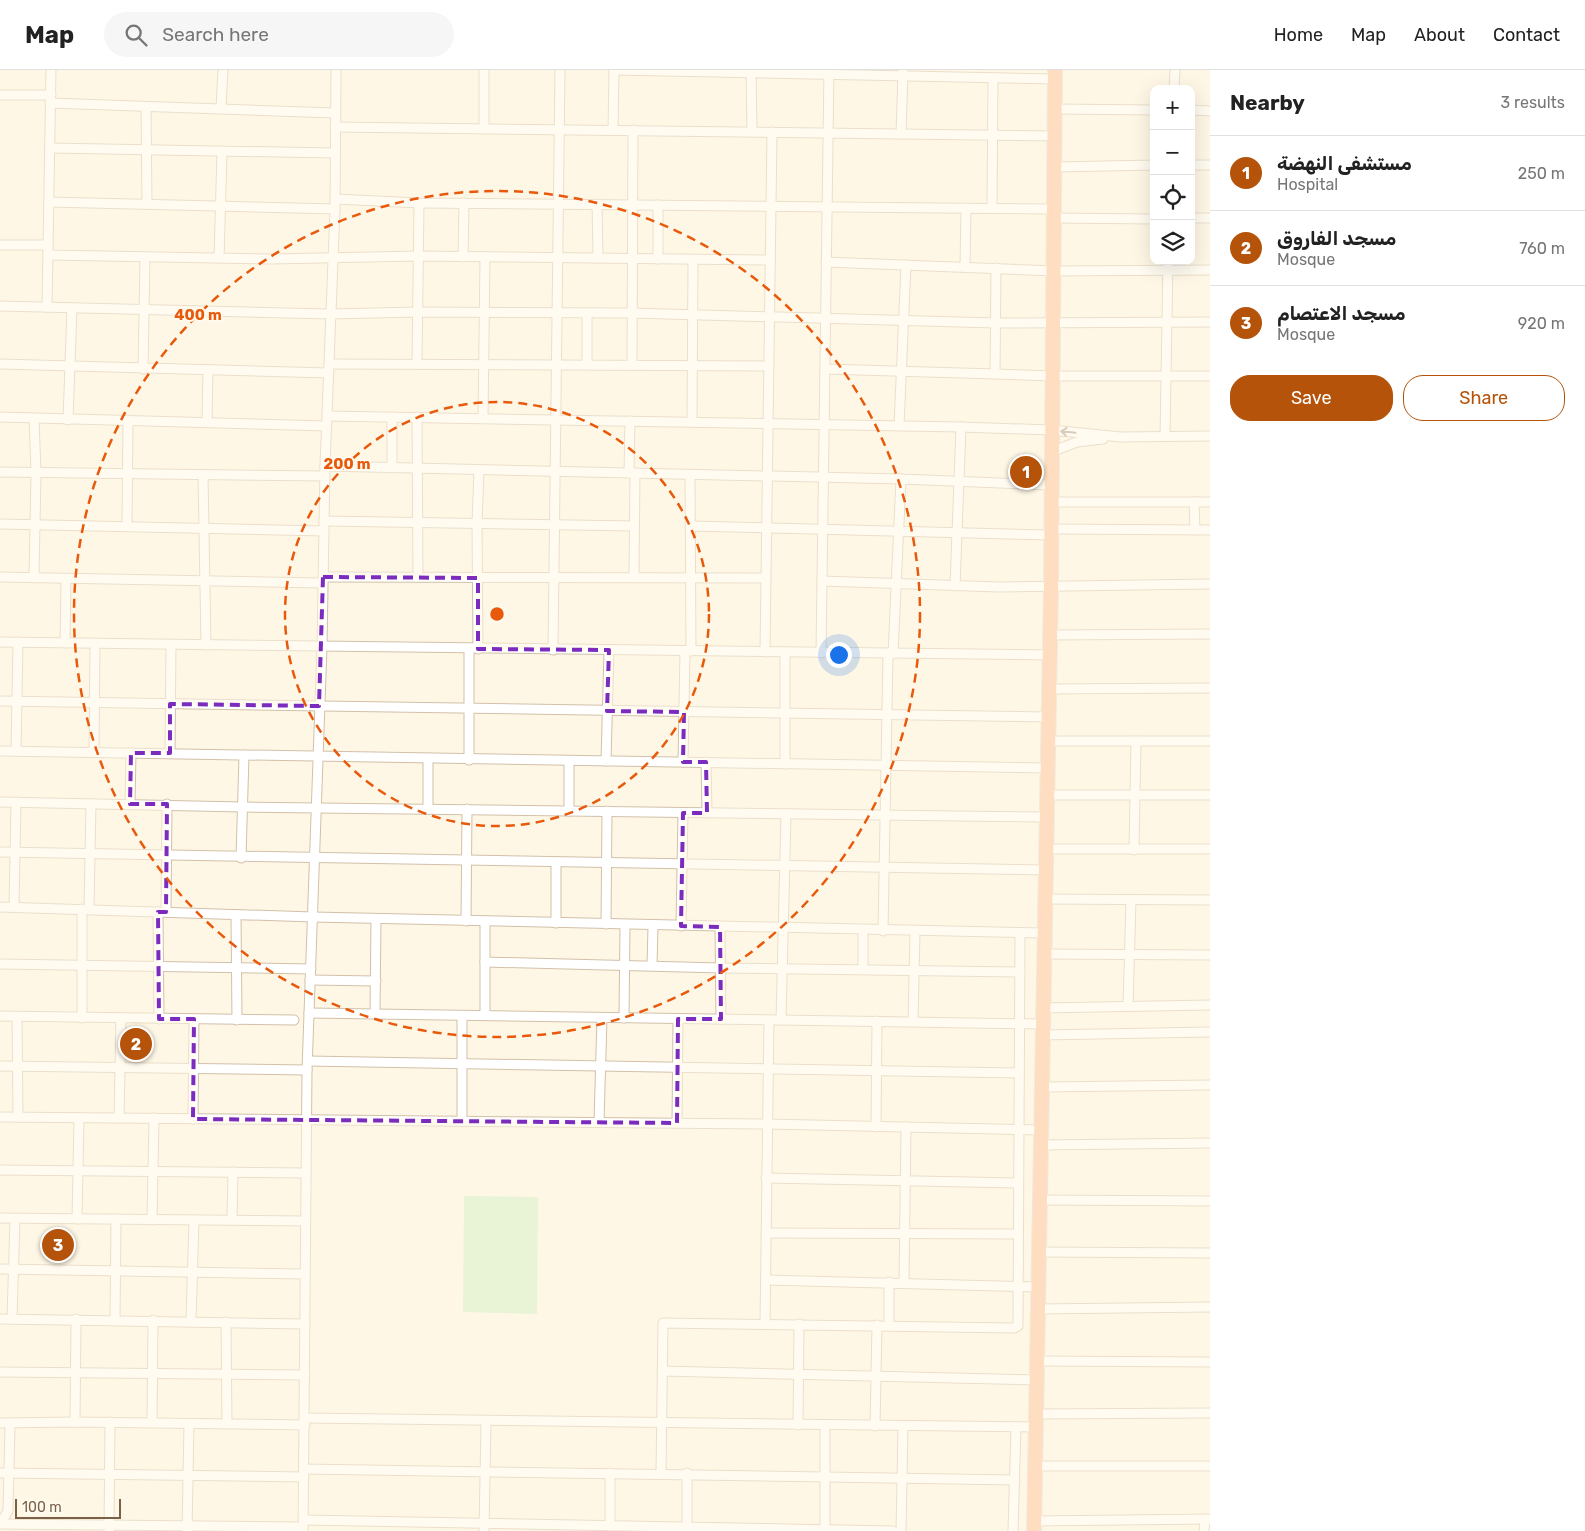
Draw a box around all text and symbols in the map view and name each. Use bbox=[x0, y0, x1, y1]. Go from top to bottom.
search box bbox=[104, 12, 454, 57]
text: Map bbox=[25, 21, 74, 49]
icon: search bbox=[122, 21, 150, 49]
text: Search here bbox=[162, 23, 269, 46]
text: Home bbox=[1274, 24, 1323, 46]
text: Map bbox=[1351, 24, 1386, 46]
text: About bbox=[1414, 24, 1465, 46]
text: Contact bbox=[1493, 24, 1560, 46]
map controls bbox=[1150, 85, 1195, 265]
button: + bbox=[1150, 85, 1195, 130]
text: Nearby bbox=[1230, 90, 1305, 115]
text: 3 results bbox=[1500, 93, 1565, 112]
button: − bbox=[1150, 130, 1195, 175]
text: مستشفى النهضة bbox=[1277, 152, 1412, 175]
text: 1 bbox=[1242, 164, 1250, 183]
text: 250 m bbox=[1518, 164, 1565, 183]
button: locate bbox=[1150, 175, 1195, 220]
text: Hospital bbox=[1277, 175, 1338, 194]
button: layers bbox=[1150, 220, 1195, 265]
text: مسجد الفاروق bbox=[1277, 227, 1396, 250]
text: 2 bbox=[1241, 239, 1251, 258]
text: 760 m bbox=[1519, 239, 1565, 258]
text: Mosque bbox=[1277, 250, 1335, 269]
text: مسجد الاعتصام bbox=[1277, 302, 1405, 325]
text: 400 m bbox=[174, 306, 222, 324]
text: 3 bbox=[1241, 314, 1251, 333]
text: 920 m bbox=[1518, 314, 1565, 333]
text: Mosque bbox=[1277, 325, 1335, 344]
button: Save bbox=[1230, 375, 1393, 421]
button: Share bbox=[1403, 375, 1565, 421]
one-way arrow bbox=[1061, 427, 1077, 437]
pin: 1 bbox=[1010, 453, 1042, 491]
text: 200 m bbox=[323, 455, 371, 473]
centre of rings bbox=[488, 605, 506, 623]
your location bbox=[826, 642, 852, 668]
pin: 2 bbox=[120, 1025, 152, 1063]
pin: 3 bbox=[42, 1226, 74, 1264]
scale bar bbox=[15, 1496, 121, 1519]
text: 100 m bbox=[22, 1499, 62, 1516]

